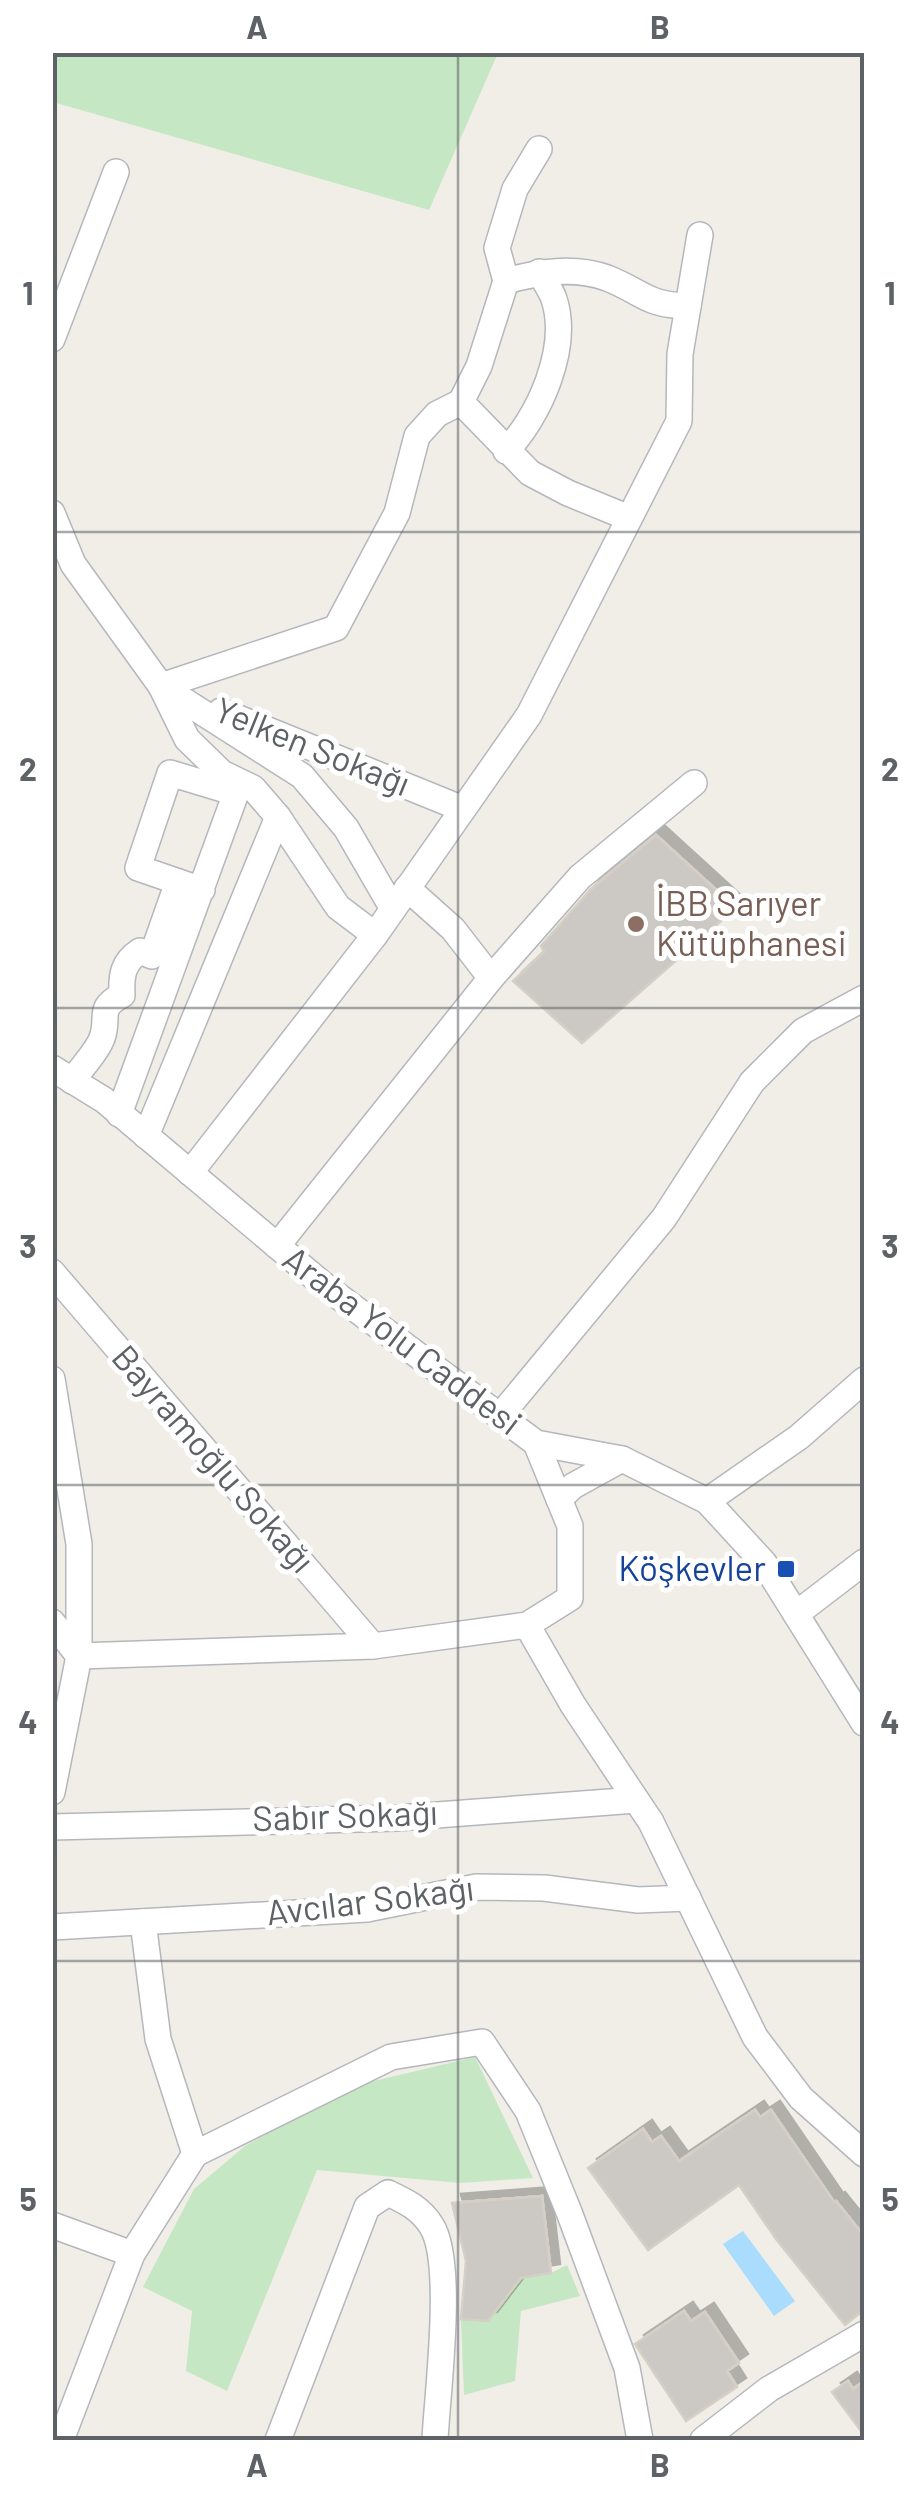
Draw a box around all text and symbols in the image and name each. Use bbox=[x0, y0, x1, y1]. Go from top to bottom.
text: A bbox=[246, 7, 268, 45]
text: B bbox=[650, 7, 670, 45]
text: 1 bbox=[22, 273, 34, 311]
text: 1 bbox=[884, 273, 896, 311]
street label: Yelken Sokağı bbox=[209, 687, 416, 803]
text: 2 bbox=[19, 749, 37, 787]
text: 2 bbox=[881, 749, 899, 787]
place label: İBB Sarıyer Kütüphanesi bbox=[656, 881, 847, 963]
marker: İBB Sarıyer Kütüphanesi bbox=[625, 913, 647, 935]
text: 3 bbox=[19, 1226, 37, 1264]
text: 3 bbox=[881, 1226, 899, 1264]
street label: Araba Yolu Caddesi bbox=[276, 1236, 531, 1443]
street label: Bayramoğlu Sokağı bbox=[104, 1336, 325, 1580]
place label: Köşkevler bbox=[618, 1546, 766, 1588]
marker: Köşkevler bbox=[775, 1558, 797, 1580]
text: 4 bbox=[18, 1702, 38, 1740]
text: 4 bbox=[880, 1702, 900, 1740]
street label: Sabır Sokağı bbox=[252, 1790, 438, 1838]
street label: Avcılar Sokağı bbox=[264, 1865, 476, 1933]
text: 5 bbox=[19, 2179, 37, 2217]
text: 5 bbox=[881, 2179, 899, 2217]
text: A bbox=[246, 2445, 268, 2483]
text: B bbox=[650, 2445, 670, 2483]

